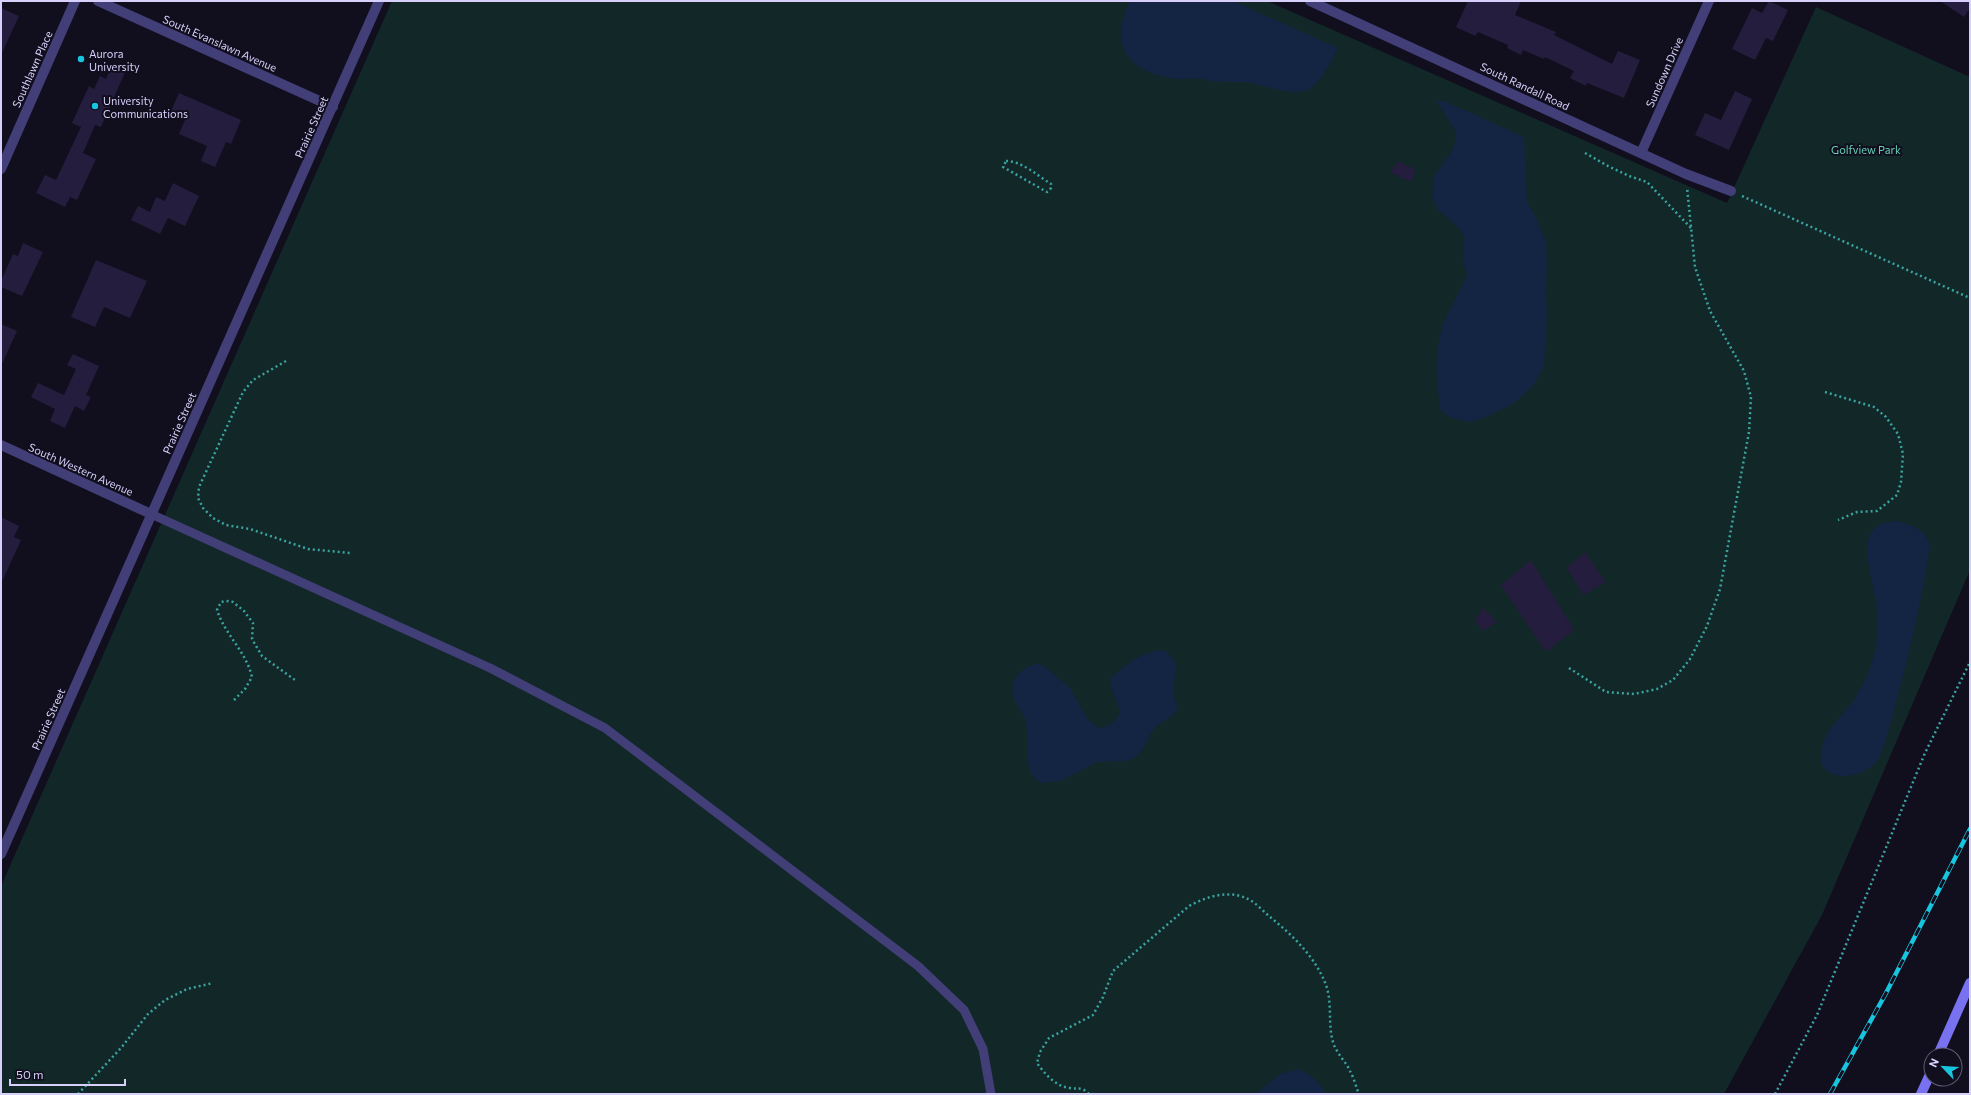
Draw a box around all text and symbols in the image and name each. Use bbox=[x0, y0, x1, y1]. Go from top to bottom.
street label: South Evanslawn Avenue bbox=[161, 12, 279, 74]
street label: Southlawn Place bbox=[9, 29, 55, 109]
street label: Sundown Drive bbox=[1643, 35, 1685, 109]
place label: Aurora University bbox=[89, 47, 140, 73]
marker: Aurora University bbox=[76, 54, 86, 64]
street label: South Randall Road bbox=[1478, 60, 1572, 112]
place label: University Communications bbox=[103, 94, 188, 120]
street label: Prairie Street bbox=[292, 94, 331, 160]
marker: University Communications bbox=[90, 101, 100, 111]
park label: Golfview Park bbox=[1831, 143, 1901, 156]
street label: Prairie Street bbox=[160, 390, 199, 456]
street label: South Western Avenue bbox=[27, 440, 135, 498]
street label: Prairie Street bbox=[29, 686, 68, 752]
north arrow bbox=[1923, 1047, 1963, 1087]
text: N bbox=[1926, 1056, 1941, 1069]
scale bar bbox=[10, 1061, 125, 1087]
text: 50 m bbox=[16, 1067, 44, 1081]

